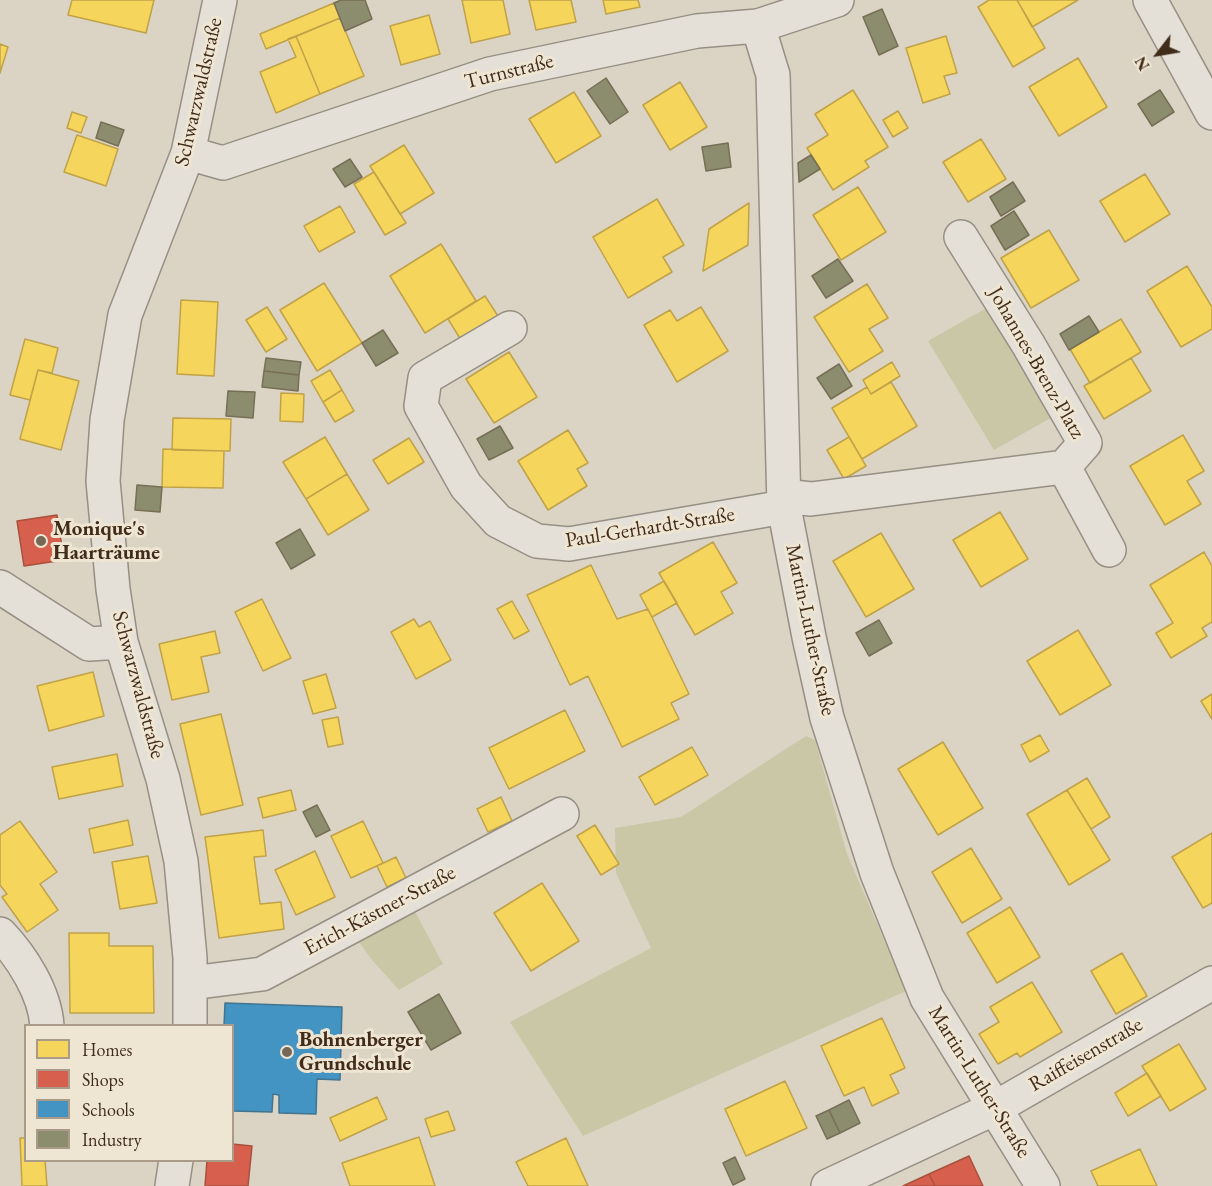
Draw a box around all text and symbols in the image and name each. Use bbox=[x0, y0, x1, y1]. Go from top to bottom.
street label: Schwarzwaldstraße bbox=[170, 15, 228, 169]
north arrow bbox=[1128, 24, 1188, 84]
street label: Turnstraße bbox=[462, 49, 556, 95]
text: N bbox=[1130, 53, 1154, 74]
street label: Johannes-Brenz-Platz bbox=[982, 283, 1090, 443]
street label: Paul-Gerhardt-Straße bbox=[564, 502, 736, 554]
place label: Monique's Haarträume bbox=[53, 516, 160, 566]
marker: Monique's Haarträume bbox=[34, 534, 48, 548]
street label: Martin-Luther-Straße bbox=[780, 542, 840, 718]
street label: Schwarzwaldstraße bbox=[106, 609, 170, 761]
street label: Erich-Kästner-Straße bbox=[300, 860, 460, 962]
street label: Martin-Luther-Straße bbox=[922, 1001, 1036, 1163]
street label: Raiffeisenstraße bbox=[1025, 1012, 1147, 1098]
legend bbox=[24, 1024, 234, 1162]
place label: Bohnenberger Grundschule bbox=[299, 1027, 423, 1077]
text: Homes bbox=[82, 1038, 132, 1061]
marker: Bohnenberger Grundschule bbox=[280, 1045, 294, 1059]
text: Shops bbox=[82, 1068, 124, 1091]
text: Schools bbox=[82, 1098, 135, 1121]
text: Industry bbox=[82, 1128, 142, 1151]

